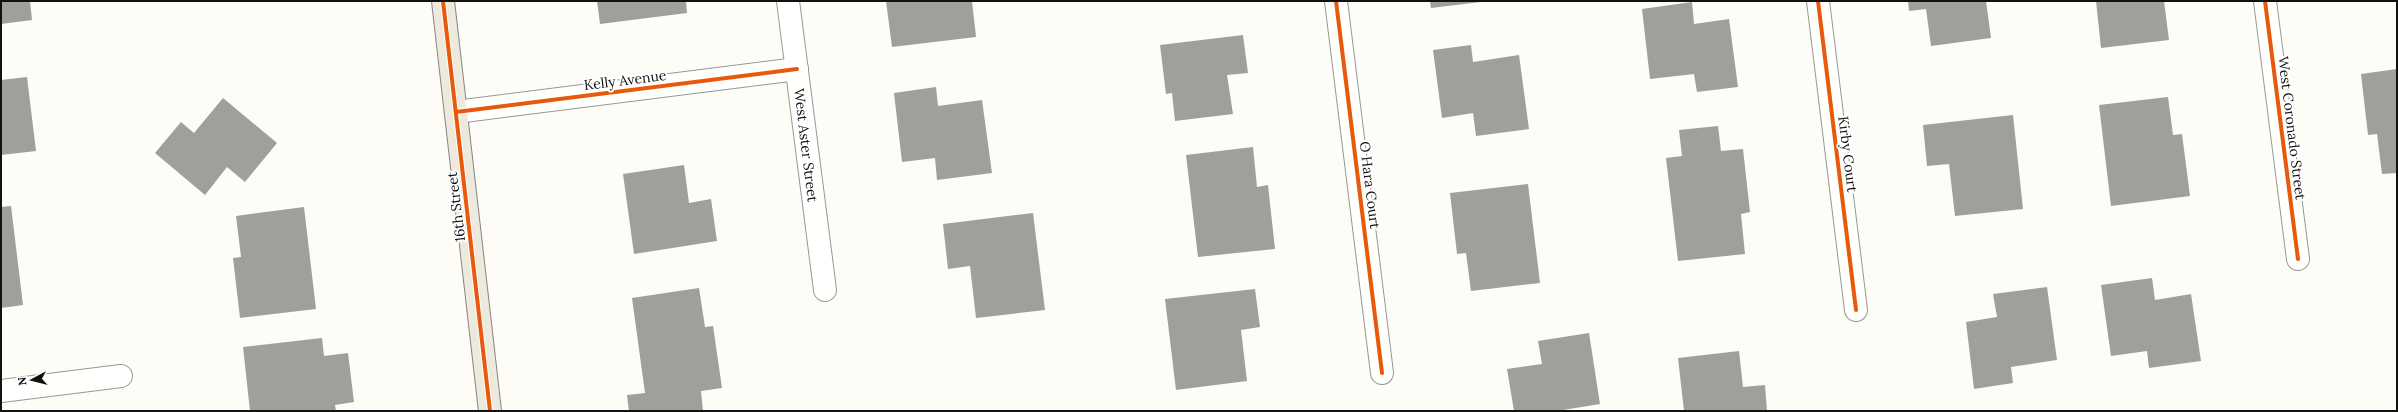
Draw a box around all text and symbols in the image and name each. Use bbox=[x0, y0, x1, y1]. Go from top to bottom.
street label: West Coronado Street bbox=[2274, 55, 2310, 201]
street label: Kelly Avenue bbox=[583, 66, 668, 94]
street label: West Aster Street bbox=[790, 87, 822, 203]
street label: Kirby Court bbox=[1834, 115, 1862, 194]
street label: O Hara Court bbox=[1356, 140, 1384, 230]
street label: 16th Street bbox=[443, 170, 469, 243]
north arrow bbox=[12, 360, 52, 400]
text: N bbox=[15, 376, 30, 386]

